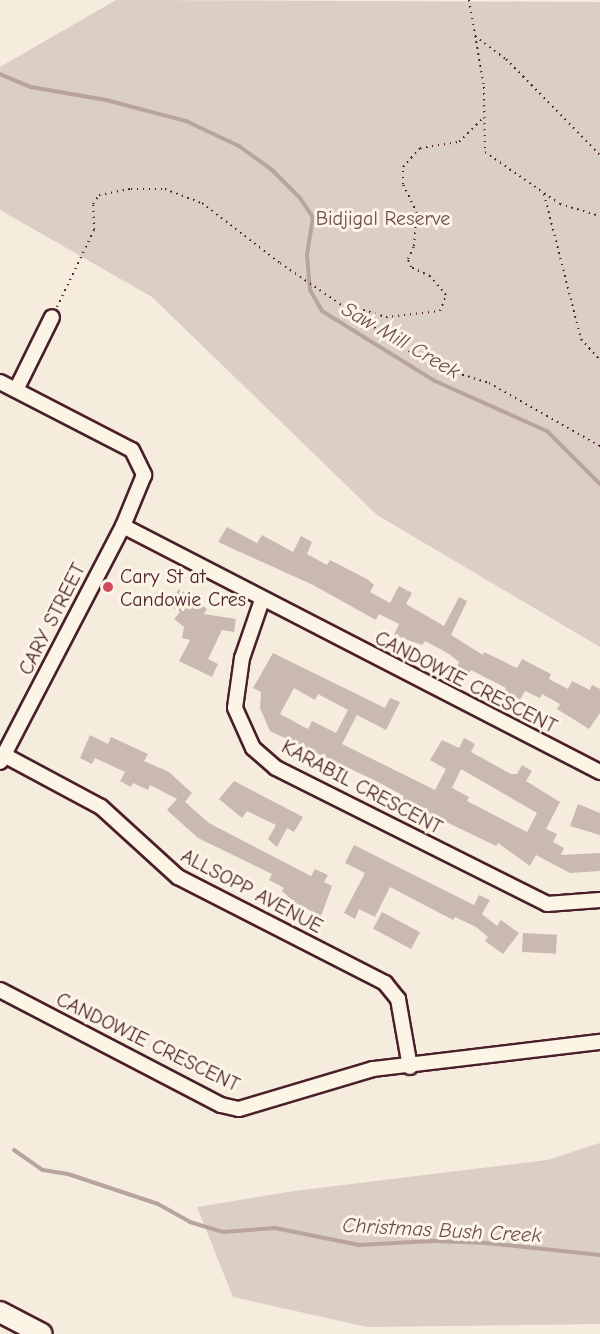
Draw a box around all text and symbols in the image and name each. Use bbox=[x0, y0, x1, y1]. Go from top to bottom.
park label: Bidjigal Reserve bbox=[316, 206, 450, 230]
water label: Saw Mill Creek bbox=[337, 296, 465, 384]
street label: CARY STREET bbox=[14, 559, 90, 679]
place label: Cary St at Candowie Cres bbox=[120, 564, 246, 611]
marker: Cary St at Candowie Cres bbox=[101, 580, 115, 594]
street label: CANDOWIE CRESCENT bbox=[371, 626, 561, 738]
street label: KARABIL CRESCENT bbox=[278, 734, 446, 840]
street label: ALLSOPP AVENUE bbox=[177, 844, 327, 938]
street label: CANDOWIE CRESCENT bbox=[52, 987, 244, 1097]
water label: Christmas Bush Creek bbox=[342, 1212, 542, 1248]

